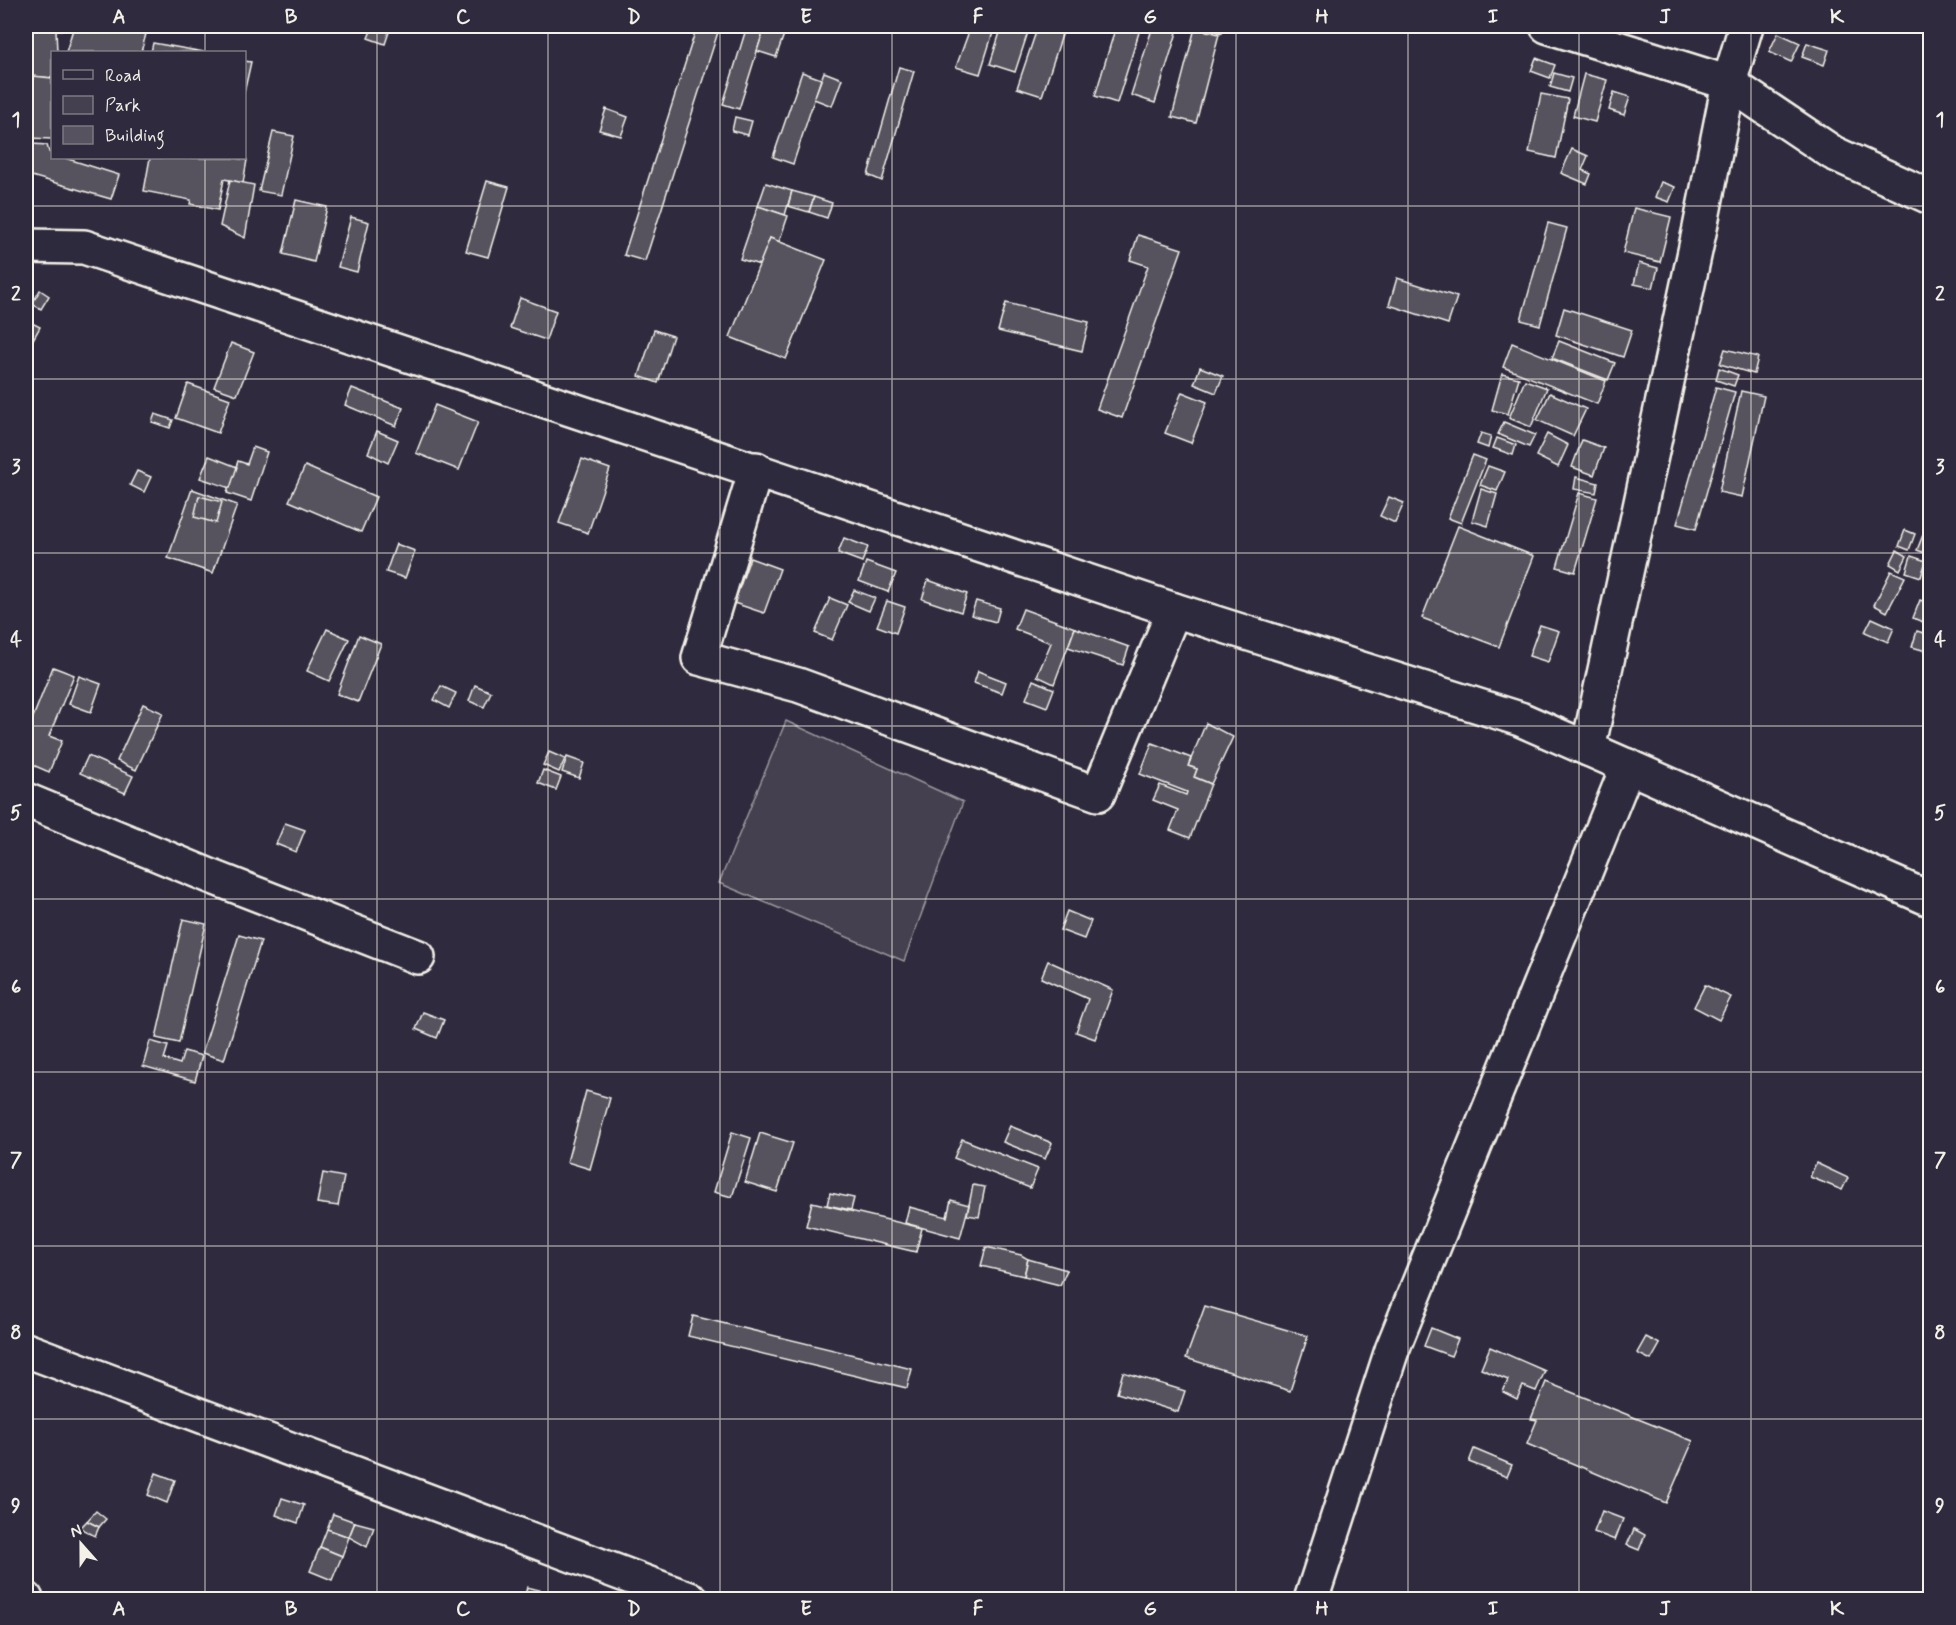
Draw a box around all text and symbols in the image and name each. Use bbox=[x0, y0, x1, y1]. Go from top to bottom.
text: A bbox=[112, 4, 126, 31]
text: B bbox=[285, 4, 298, 31]
text: C bbox=[456, 4, 471, 31]
text: D bbox=[627, 4, 641, 31]
text: E bbox=[800, 4, 812, 31]
text: F bbox=[973, 4, 984, 31]
text: G bbox=[1143, 4, 1157, 31]
text: H bbox=[1315, 4, 1329, 31]
text: I bbox=[1488, 4, 1498, 31]
text: J bbox=[1659, 4, 1671, 31]
text: K bbox=[1830, 4, 1845, 31]
legend bbox=[51, 51, 246, 159]
text: Road bbox=[105, 64, 141, 88]
text: Park bbox=[105, 94, 141, 118]
text: 1 bbox=[12, 107, 20, 134]
text: 1 bbox=[1936, 107, 1944, 134]
text: Building bbox=[105, 124, 165, 150]
text: 2 bbox=[11, 281, 21, 308]
text: 2 bbox=[1935, 281, 1945, 308]
text: 3 bbox=[11, 454, 21, 481]
text: 3 bbox=[1935, 454, 1945, 481]
text: 4 bbox=[10, 627, 22, 654]
text: 4 bbox=[1934, 627, 1946, 654]
text: 5 bbox=[10, 800, 22, 827]
text: 5 bbox=[1934, 800, 1946, 827]
text: 6 bbox=[11, 974, 21, 1001]
text: 6 bbox=[1935, 974, 1945, 1001]
text: 7 bbox=[10, 1147, 22, 1174]
text: 7 bbox=[1934, 1147, 1946, 1174]
text: 8 bbox=[10, 1320, 22, 1347]
text: 8 bbox=[1934, 1320, 1946, 1347]
text: 9 bbox=[11, 1493, 21, 1520]
text: 9 bbox=[1935, 1493, 1945, 1520]
north arrow bbox=[51, 1514, 111, 1574]
text: N bbox=[67, 1520, 85, 1543]
text: A bbox=[112, 1596, 126, 1623]
text: B bbox=[285, 1596, 298, 1623]
text: C bbox=[456, 1596, 471, 1623]
text: D bbox=[627, 1596, 641, 1623]
text: E bbox=[800, 1596, 812, 1623]
text: F bbox=[973, 1596, 984, 1623]
text: G bbox=[1143, 1596, 1157, 1623]
text: H bbox=[1315, 1596, 1329, 1623]
text: I bbox=[1488, 1596, 1498, 1623]
text: J bbox=[1659, 1596, 1671, 1623]
text: K bbox=[1830, 1596, 1845, 1623]

